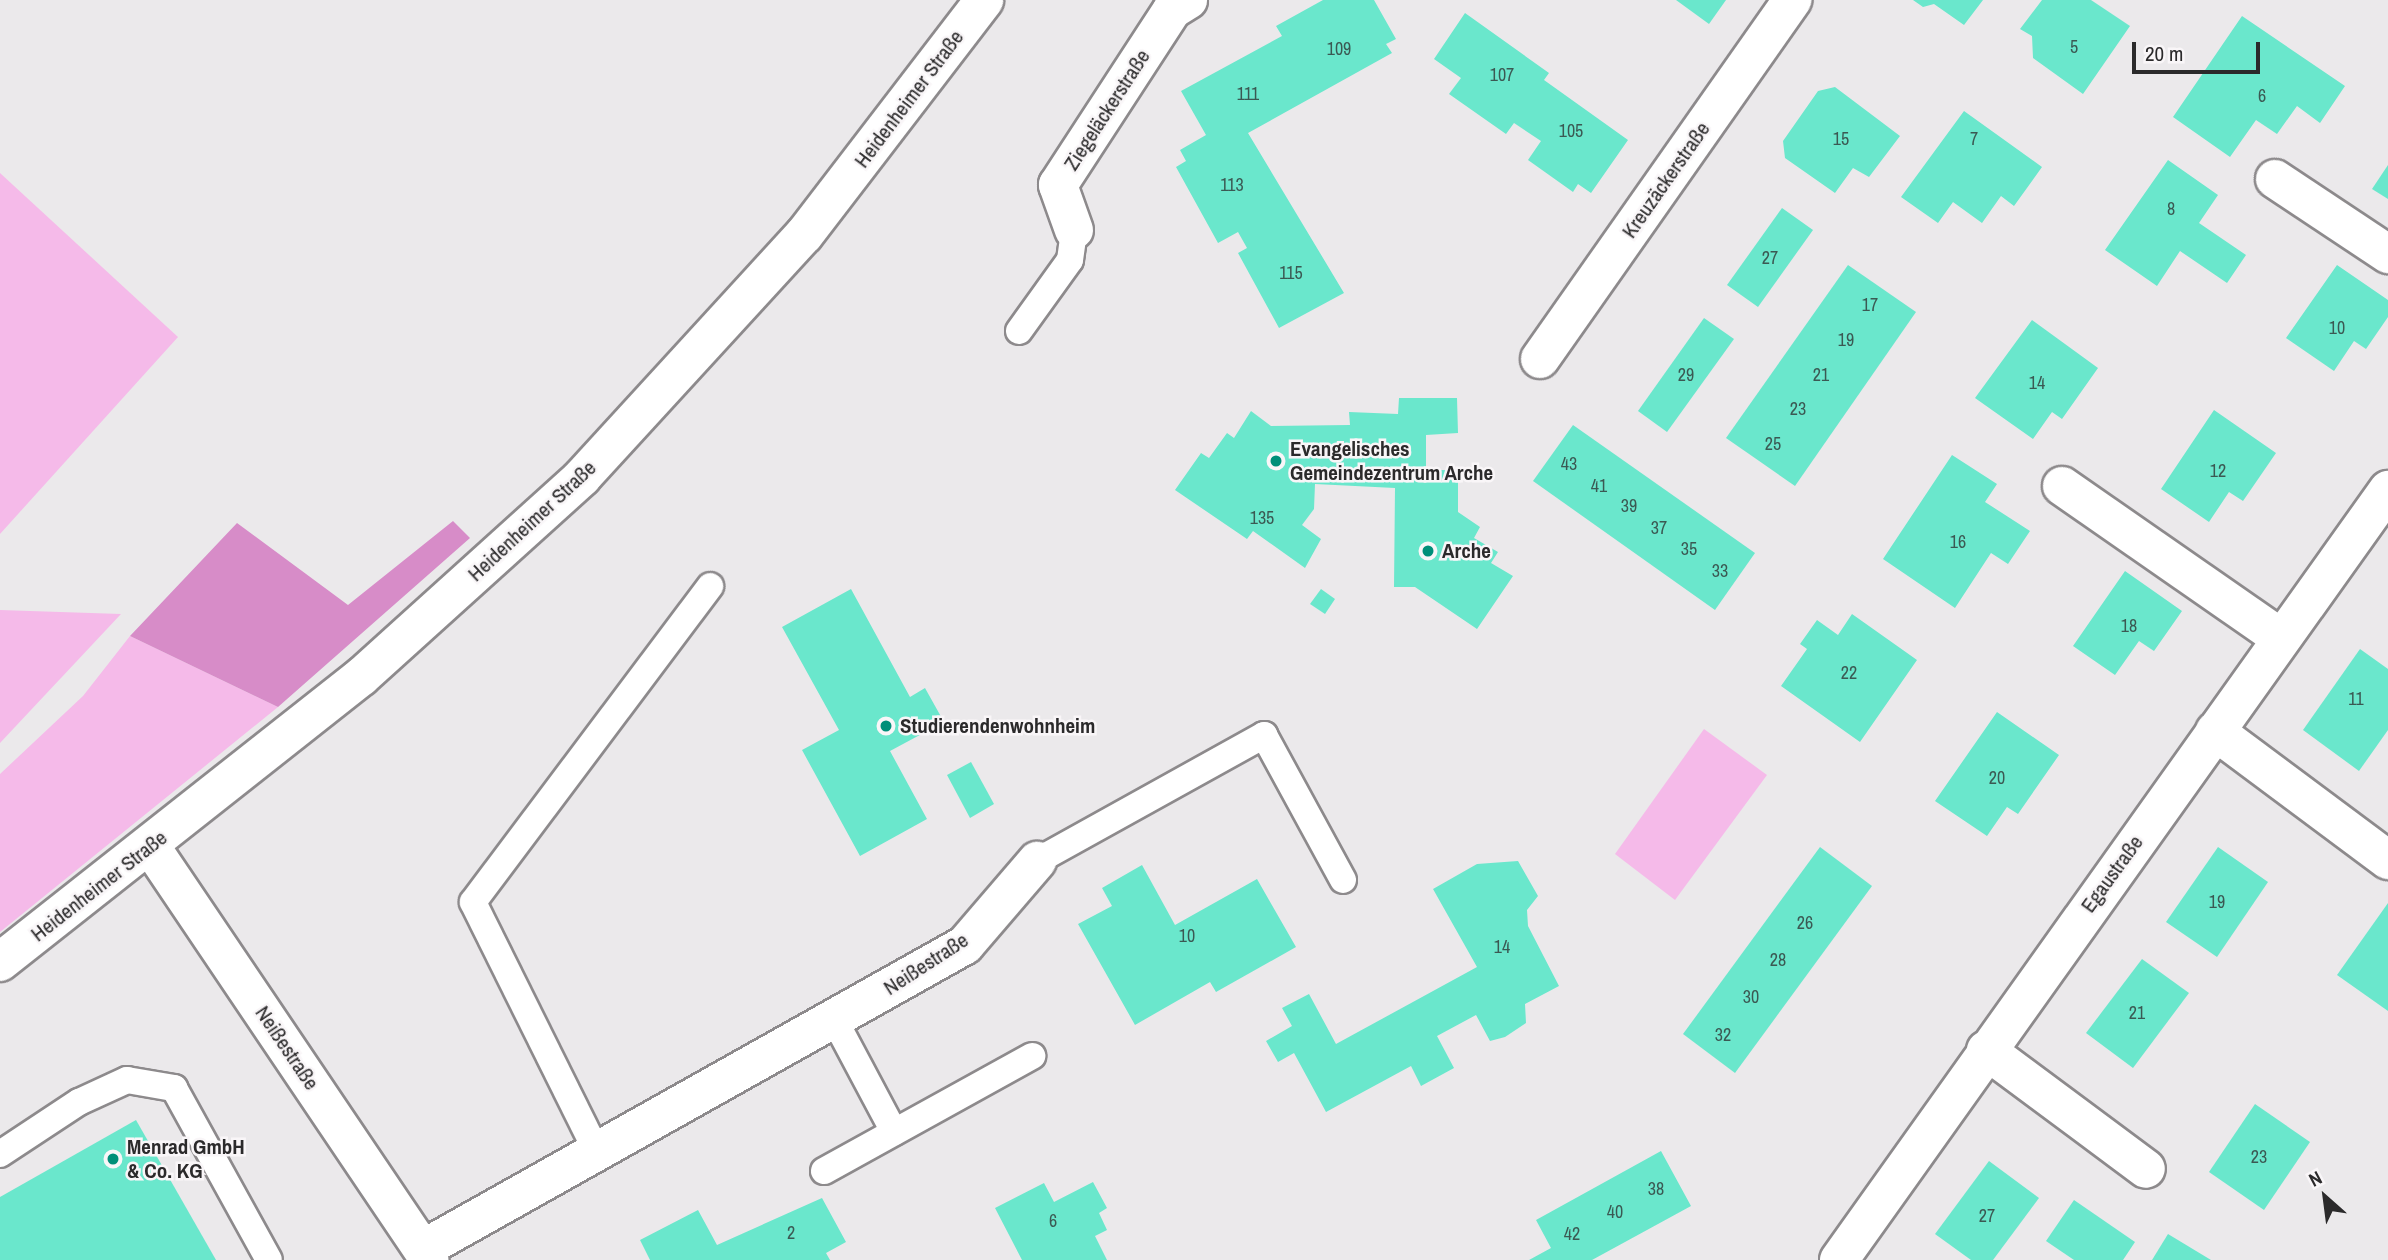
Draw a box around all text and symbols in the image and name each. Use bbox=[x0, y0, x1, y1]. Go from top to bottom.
street label: Heidenheimer Straße bbox=[849, 25, 969, 173]
scale bar bbox=[2136, 28, 2264, 72]
house number: 5 bbox=[2070, 36, 2078, 58]
house number: 109 bbox=[1327, 38, 1351, 60]
text: 20 m bbox=[2145, 39, 2183, 68]
street label: Ziegeläckerstraße bbox=[1059, 45, 1155, 175]
house number: 107 bbox=[1490, 64, 1514, 86]
house number: 111 bbox=[1237, 83, 1259, 105]
house number: 6 bbox=[2258, 85, 2266, 107]
street label: Kreuzäckerstraße bbox=[1617, 117, 1715, 243]
house number: 105 bbox=[1559, 120, 1583, 142]
house number: 15 bbox=[1833, 128, 1849, 150]
house number: 7 bbox=[1970, 128, 1978, 150]
house number: 113 bbox=[1220, 174, 1244, 196]
house number: 8 bbox=[2167, 198, 2175, 220]
house number: 27 bbox=[1762, 247, 1778, 269]
house number: 115 bbox=[1279, 262, 1303, 284]
house number: 17 bbox=[1862, 294, 1878, 316]
house number: 10 bbox=[2329, 317, 2345, 339]
house number: 19 bbox=[1838, 329, 1854, 351]
house number: 29 bbox=[1678, 364, 1694, 386]
house number: 21 bbox=[1813, 364, 1829, 386]
house number: 14 bbox=[2029, 372, 2045, 394]
house number: 23 bbox=[1790, 398, 1806, 420]
house number: 25 bbox=[1765, 433, 1781, 455]
place label: Evangelisches Gemeindezentrum Arche bbox=[1290, 436, 1494, 486]
marker: Evangelisches Gemeindezentrum Arche bbox=[1268, 453, 1284, 469]
house number: 43 bbox=[1561, 453, 1577, 475]
street label: Heidenheimer Straße bbox=[463, 455, 601, 587]
house number: 12 bbox=[2210, 460, 2226, 482]
house number: 41 bbox=[1591, 475, 1607, 497]
house number: 39 bbox=[1621, 495, 1637, 517]
house number: 135 bbox=[1250, 507, 1274, 529]
house number: 37 bbox=[1651, 517, 1667, 539]
house number: 16 bbox=[1950, 531, 1966, 553]
place label: Arche bbox=[1442, 538, 1491, 564]
house number: 35 bbox=[1681, 538, 1697, 560]
marker: Arche bbox=[1420, 543, 1436, 559]
house number: 33 bbox=[1712, 560, 1728, 582]
house number: 18 bbox=[2121, 615, 2137, 637]
house number: 22 bbox=[1841, 662, 1857, 684]
house number: 11 bbox=[2348, 688, 2364, 710]
place label: Studierendenwohnheim bbox=[900, 713, 1095, 739]
marker: Studierendenwohnheim bbox=[878, 718, 894, 734]
house number: 20 bbox=[1989, 767, 2005, 789]
street label: Heidenheimer Straße bbox=[26, 825, 172, 947]
street label: Egaustraße bbox=[2076, 831, 2148, 917]
house number: 19 bbox=[2209, 891, 2225, 913]
house number: 26 bbox=[1797, 912, 1813, 934]
house number: 10 bbox=[1179, 925, 1195, 947]
street label: Neißestraße bbox=[879, 927, 973, 1001]
house number: 14 bbox=[1494, 936, 1510, 958]
house number: 28 bbox=[1770, 949, 1786, 971]
house number: 30 bbox=[1743, 986, 1759, 1008]
street label: Neißestraße bbox=[250, 1001, 324, 1095]
house number: 21 bbox=[2129, 1002, 2145, 1024]
house number: 32 bbox=[1715, 1024, 1731, 1046]
place label: Menrad GmbH & Co. KG bbox=[127, 1134, 245, 1184]
house number: 23 bbox=[2251, 1146, 2267, 1168]
marker: Menrad GmbH & Co. KG bbox=[105, 1151, 121, 1167]
north arrow bbox=[2290, 1162, 2360, 1232]
text: N bbox=[2304, 1164, 2326, 1193]
house number: 38 bbox=[1648, 1178, 1664, 1200]
house number: 40 bbox=[1607, 1201, 1623, 1223]
house number: 27 bbox=[1979, 1205, 1995, 1227]
house number: 6 bbox=[1049, 1210, 1057, 1232]
house number: 2 bbox=[787, 1222, 795, 1244]
house number: 42 bbox=[1564, 1223, 1580, 1245]

